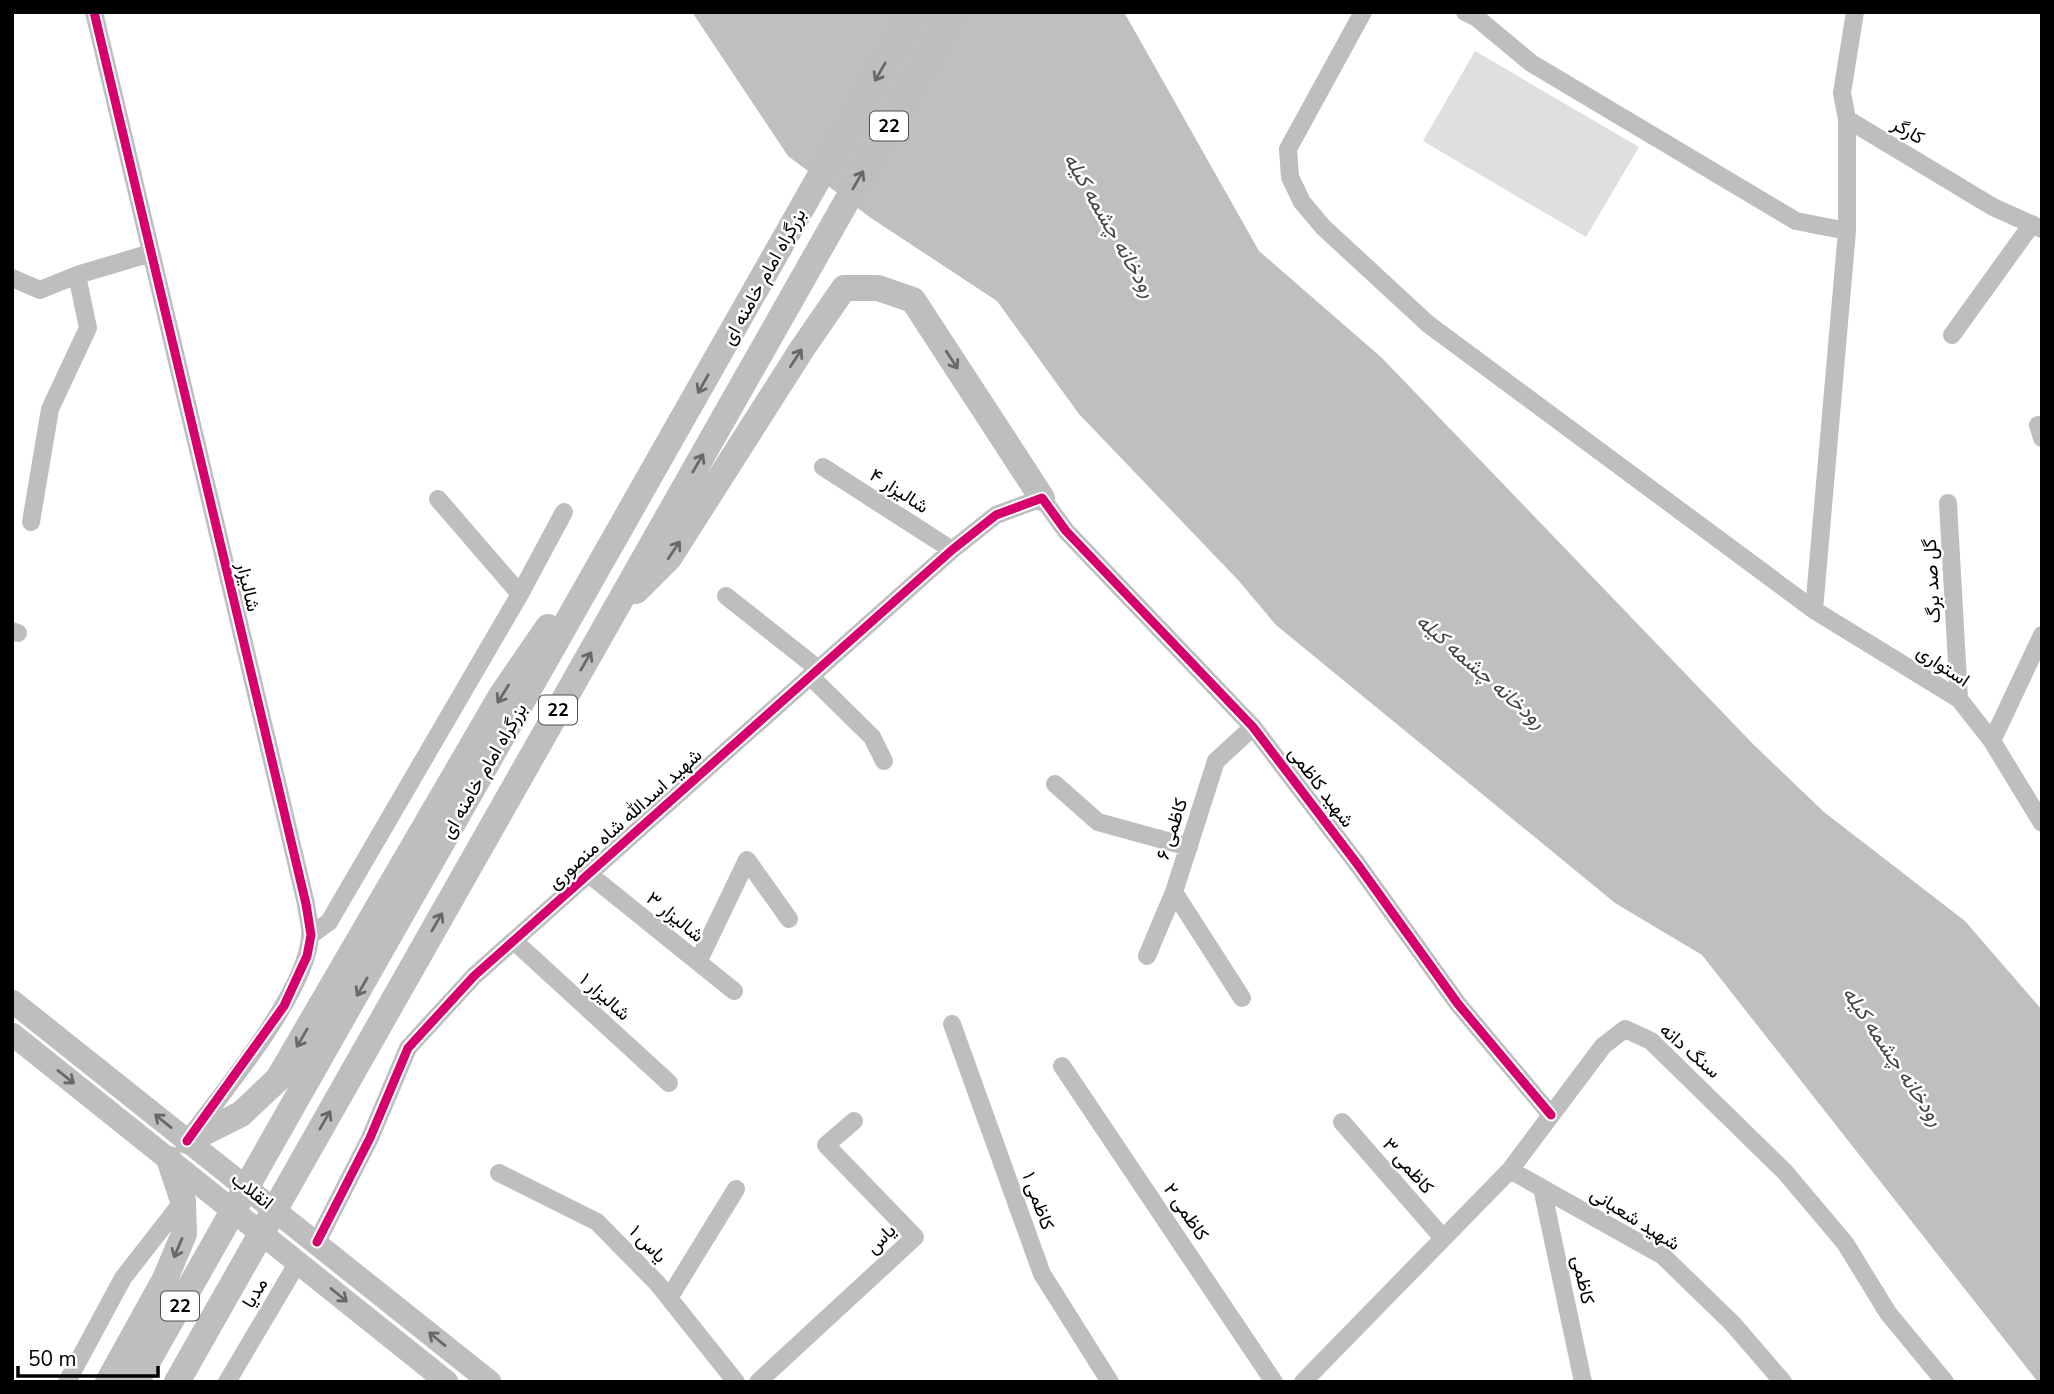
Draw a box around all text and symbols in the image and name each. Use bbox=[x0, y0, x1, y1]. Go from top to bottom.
one-way arrow bbox=[873, 61, 887, 81]
street label: کارگر bbox=[1886, 111, 1929, 151]
road number: 22 bbox=[870, 112, 908, 140]
water label: رودخانه چشمه کیله bbox=[1057, 148, 1163, 302]
one-way arrow bbox=[851, 171, 865, 191]
street label: بزرگراه امام خامنه ای bbox=[716, 204, 812, 350]
one-way arrow bbox=[789, 349, 804, 368]
one-way arrow bbox=[945, 350, 959, 369]
one-way arrow bbox=[696, 373, 710, 393]
one-way arrow bbox=[691, 453, 705, 473]
street label: شالیزار ۴ bbox=[864, 462, 934, 520]
street label: گل صد برگ bbox=[1917, 538, 1947, 624]
one-way arrow bbox=[667, 540, 681, 560]
street label: شالیزار bbox=[229, 559, 266, 614]
water label: رودخانه چشمه کیله bbox=[1410, 607, 1552, 735]
street label: استواری bbox=[1911, 639, 1975, 693]
one-way arrow bbox=[579, 651, 593, 671]
one-way arrow bbox=[496, 683, 510, 703]
road number: 22 bbox=[539, 696, 577, 724]
street label: بزرگراه امام خامنه ای bbox=[435, 698, 533, 844]
street label: شهید کاظمی bbox=[1282, 741, 1360, 833]
street label: شهید اسدالله شاه منصوری bbox=[542, 743, 708, 895]
street label: کاظمی ۶ bbox=[1150, 795, 1194, 863]
street label: شالیزار ۳ bbox=[641, 886, 709, 948]
one-way arrow bbox=[431, 913, 445, 933]
street label: شالیزار ۱ bbox=[574, 967, 636, 1027]
one-way arrow bbox=[355, 976, 369, 996]
water label: رودخانه چشمه کیله bbox=[1836, 981, 1950, 1131]
street label: سنگ دانه bbox=[1654, 1017, 1726, 1085]
one-way arrow bbox=[295, 1028, 309, 1048]
one-way arrow bbox=[56, 1069, 74, 1085]
one-way arrow bbox=[318, 1111, 332, 1131]
one-way arrow bbox=[155, 1114, 173, 1129]
street label: کاظمی ۳ bbox=[1376, 1132, 1440, 1200]
street label: انقلاب bbox=[225, 1166, 279, 1216]
street label: کاظمی ۱ bbox=[1016, 1169, 1060, 1233]
street label: کاظمی ۲ bbox=[1157, 1178, 1215, 1246]
street label: شهید شعبانی bbox=[1585, 1181, 1685, 1257]
street label: یاس bbox=[860, 1218, 902, 1260]
street label: یاس ۱ bbox=[623, 1219, 673, 1269]
one-way arrow bbox=[171, 1237, 184, 1259]
street label: کاظمی bbox=[1565, 1253, 1601, 1307]
street label: مدیا bbox=[236, 1273, 274, 1313]
one-way arrow bbox=[330, 1288, 348, 1303]
road number: 22 bbox=[161, 1292, 199, 1321]
one-way arrow bbox=[429, 1331, 447, 1347]
scale bar bbox=[18, 1334, 158, 1378]
text: 50 m bbox=[28, 1345, 77, 1373]

